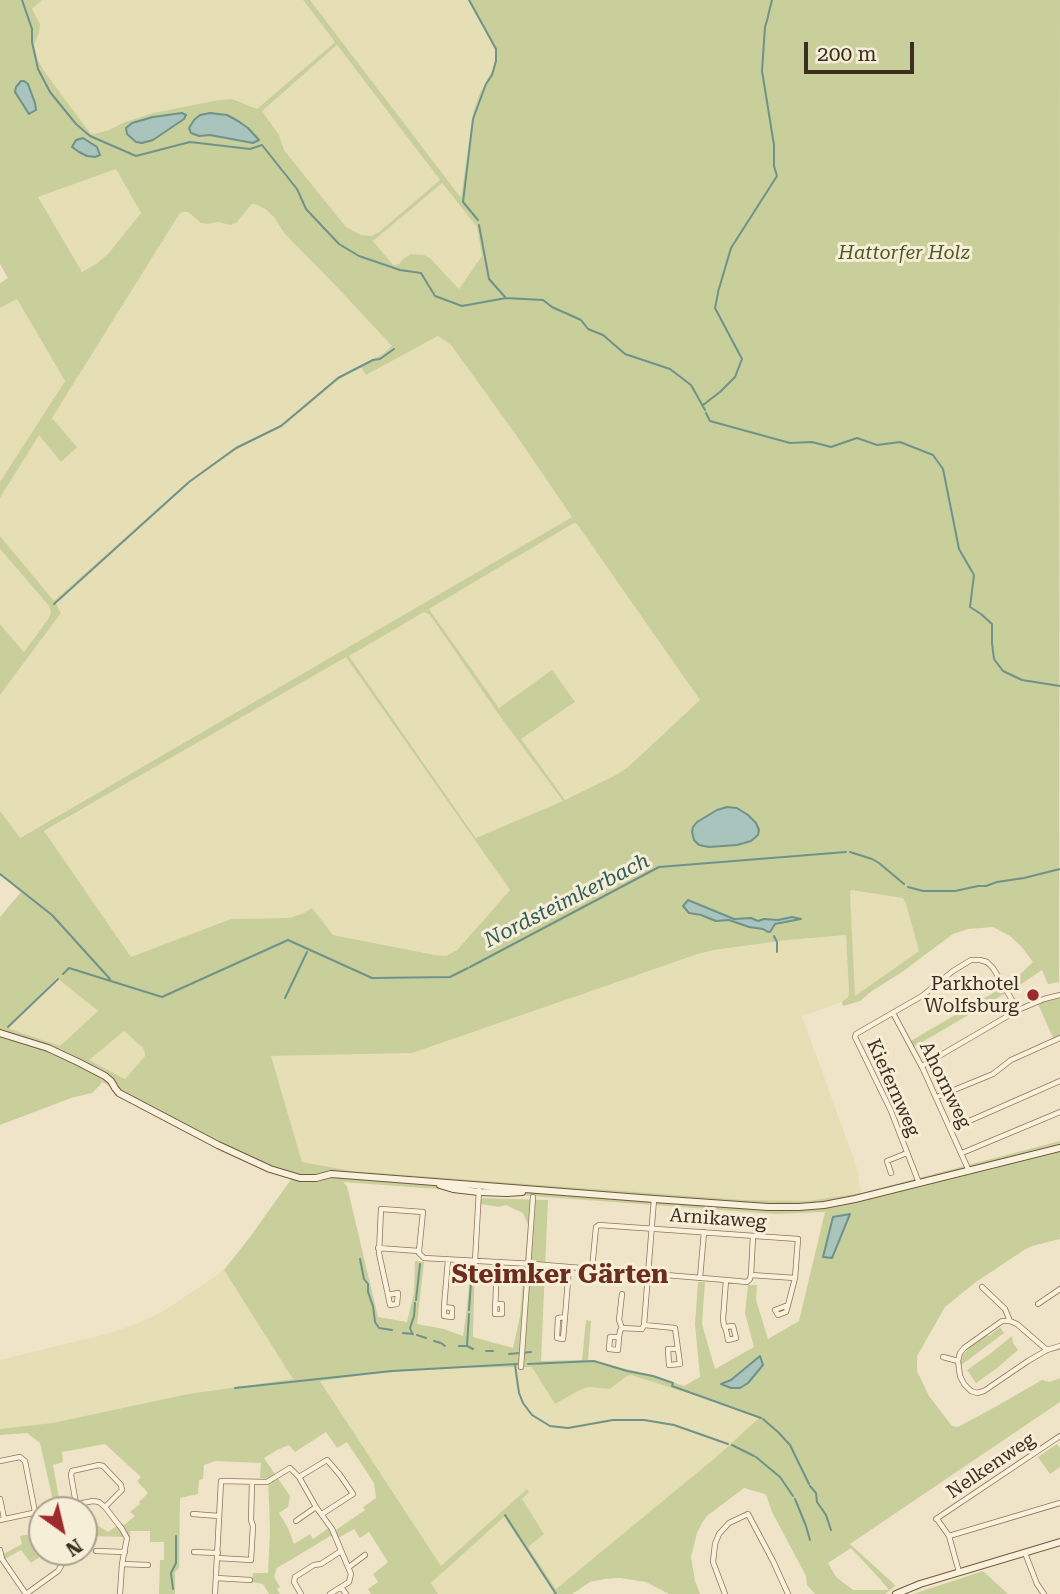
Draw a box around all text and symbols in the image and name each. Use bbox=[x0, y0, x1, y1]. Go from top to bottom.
scale bar bbox=[808, 28, 918, 72]
text: 200 m bbox=[817, 42, 877, 66]
park label: Hattorfer Holz bbox=[838, 242, 970, 264]
water label: Nordsteimkerbach bbox=[480, 848, 654, 954]
place label: Parkhotel Wolfsburg bbox=[924, 973, 1019, 1017]
marker: Parkhotel Wolfsburg bbox=[1025, 987, 1041, 1003]
street label: Kiefernweg bbox=[861, 1036, 925, 1140]
street label: Ahornweg bbox=[914, 1038, 976, 1132]
street label: Arnikaweg bbox=[669, 1204, 767, 1234]
district label: Steimker Gärten bbox=[452, 1259, 668, 1291]
street label: Nelkenweg bbox=[943, 1428, 1039, 1504]
north arrow bbox=[28, 1496, 98, 1566]
text: N bbox=[61, 1534, 86, 1561]

